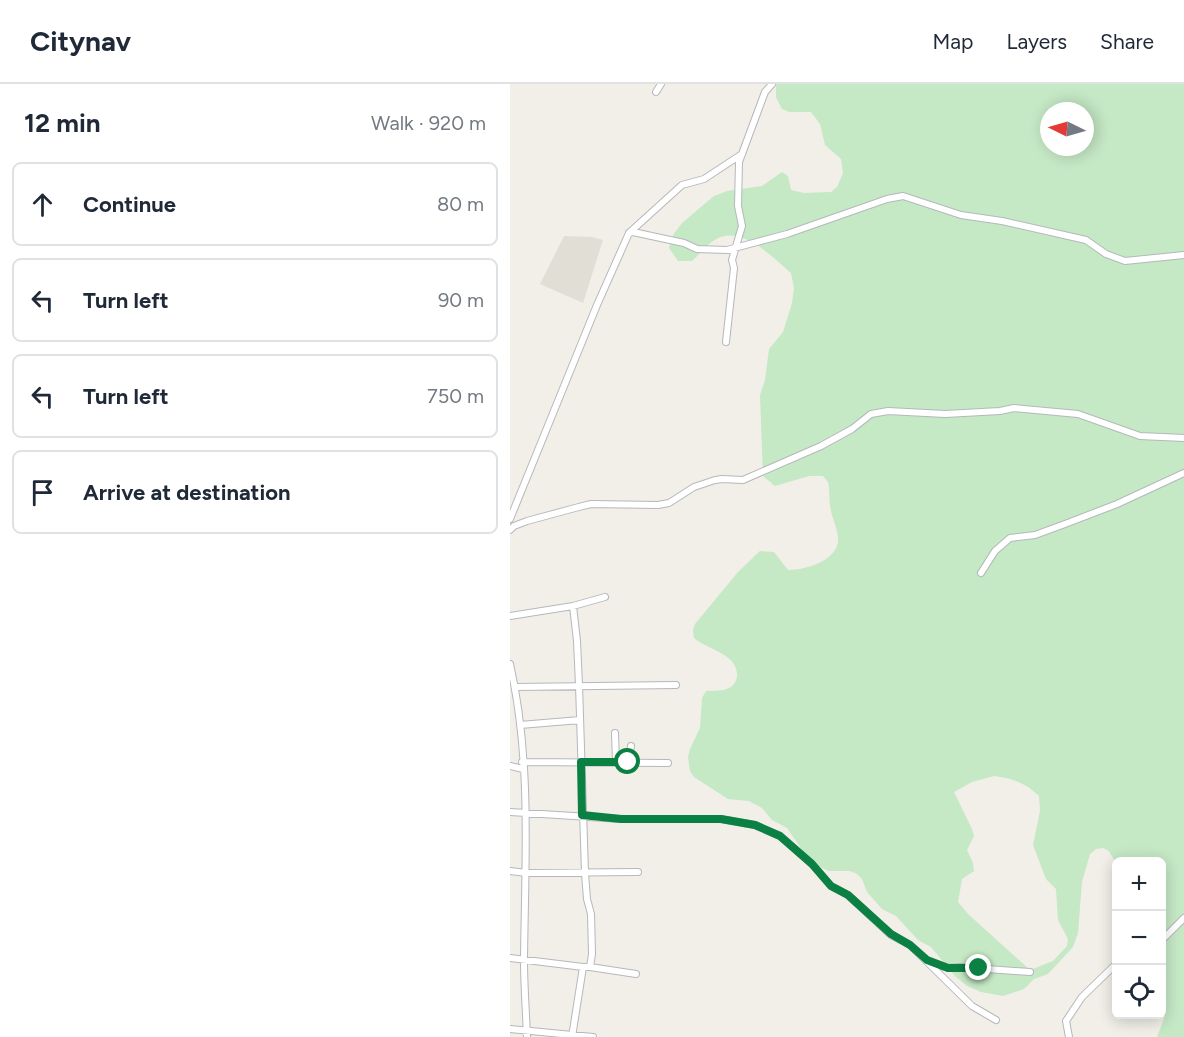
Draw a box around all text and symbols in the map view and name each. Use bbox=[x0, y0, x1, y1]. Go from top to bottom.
text: Citynav bbox=[30, 24, 131, 58]
text: Map bbox=[933, 29, 973, 54]
text: Layers bbox=[1006, 29, 1067, 54]
text: Share bbox=[1100, 29, 1154, 54]
north arrow bbox=[1040, 102, 1094, 156]
text: 12 min bbox=[24, 107, 100, 139]
text: Walk · 920 m bbox=[371, 111, 486, 135]
icon: ahead bbox=[26, 188, 59, 221]
text: Continue bbox=[83, 191, 176, 218]
text: 80 m bbox=[437, 192, 484, 216]
icon: left bbox=[26, 284, 59, 317]
text: Turn left bbox=[83, 287, 169, 314]
text: 90 m bbox=[438, 288, 484, 312]
icon: left bbox=[26, 380, 59, 413]
text: Turn left bbox=[83, 383, 169, 410]
text: 750 m bbox=[427, 384, 484, 408]
icon: arrive bbox=[26, 476, 59, 509]
text: Arrive at destination bbox=[83, 479, 291, 506]
route start bbox=[614, 748, 640, 774]
map controls bbox=[1112, 857, 1166, 1019]
button: + bbox=[1112, 857, 1166, 911]
button: − bbox=[1112, 911, 1166, 965]
route end bbox=[965, 954, 991, 980]
button: locate bbox=[1112, 965, 1166, 1019]

